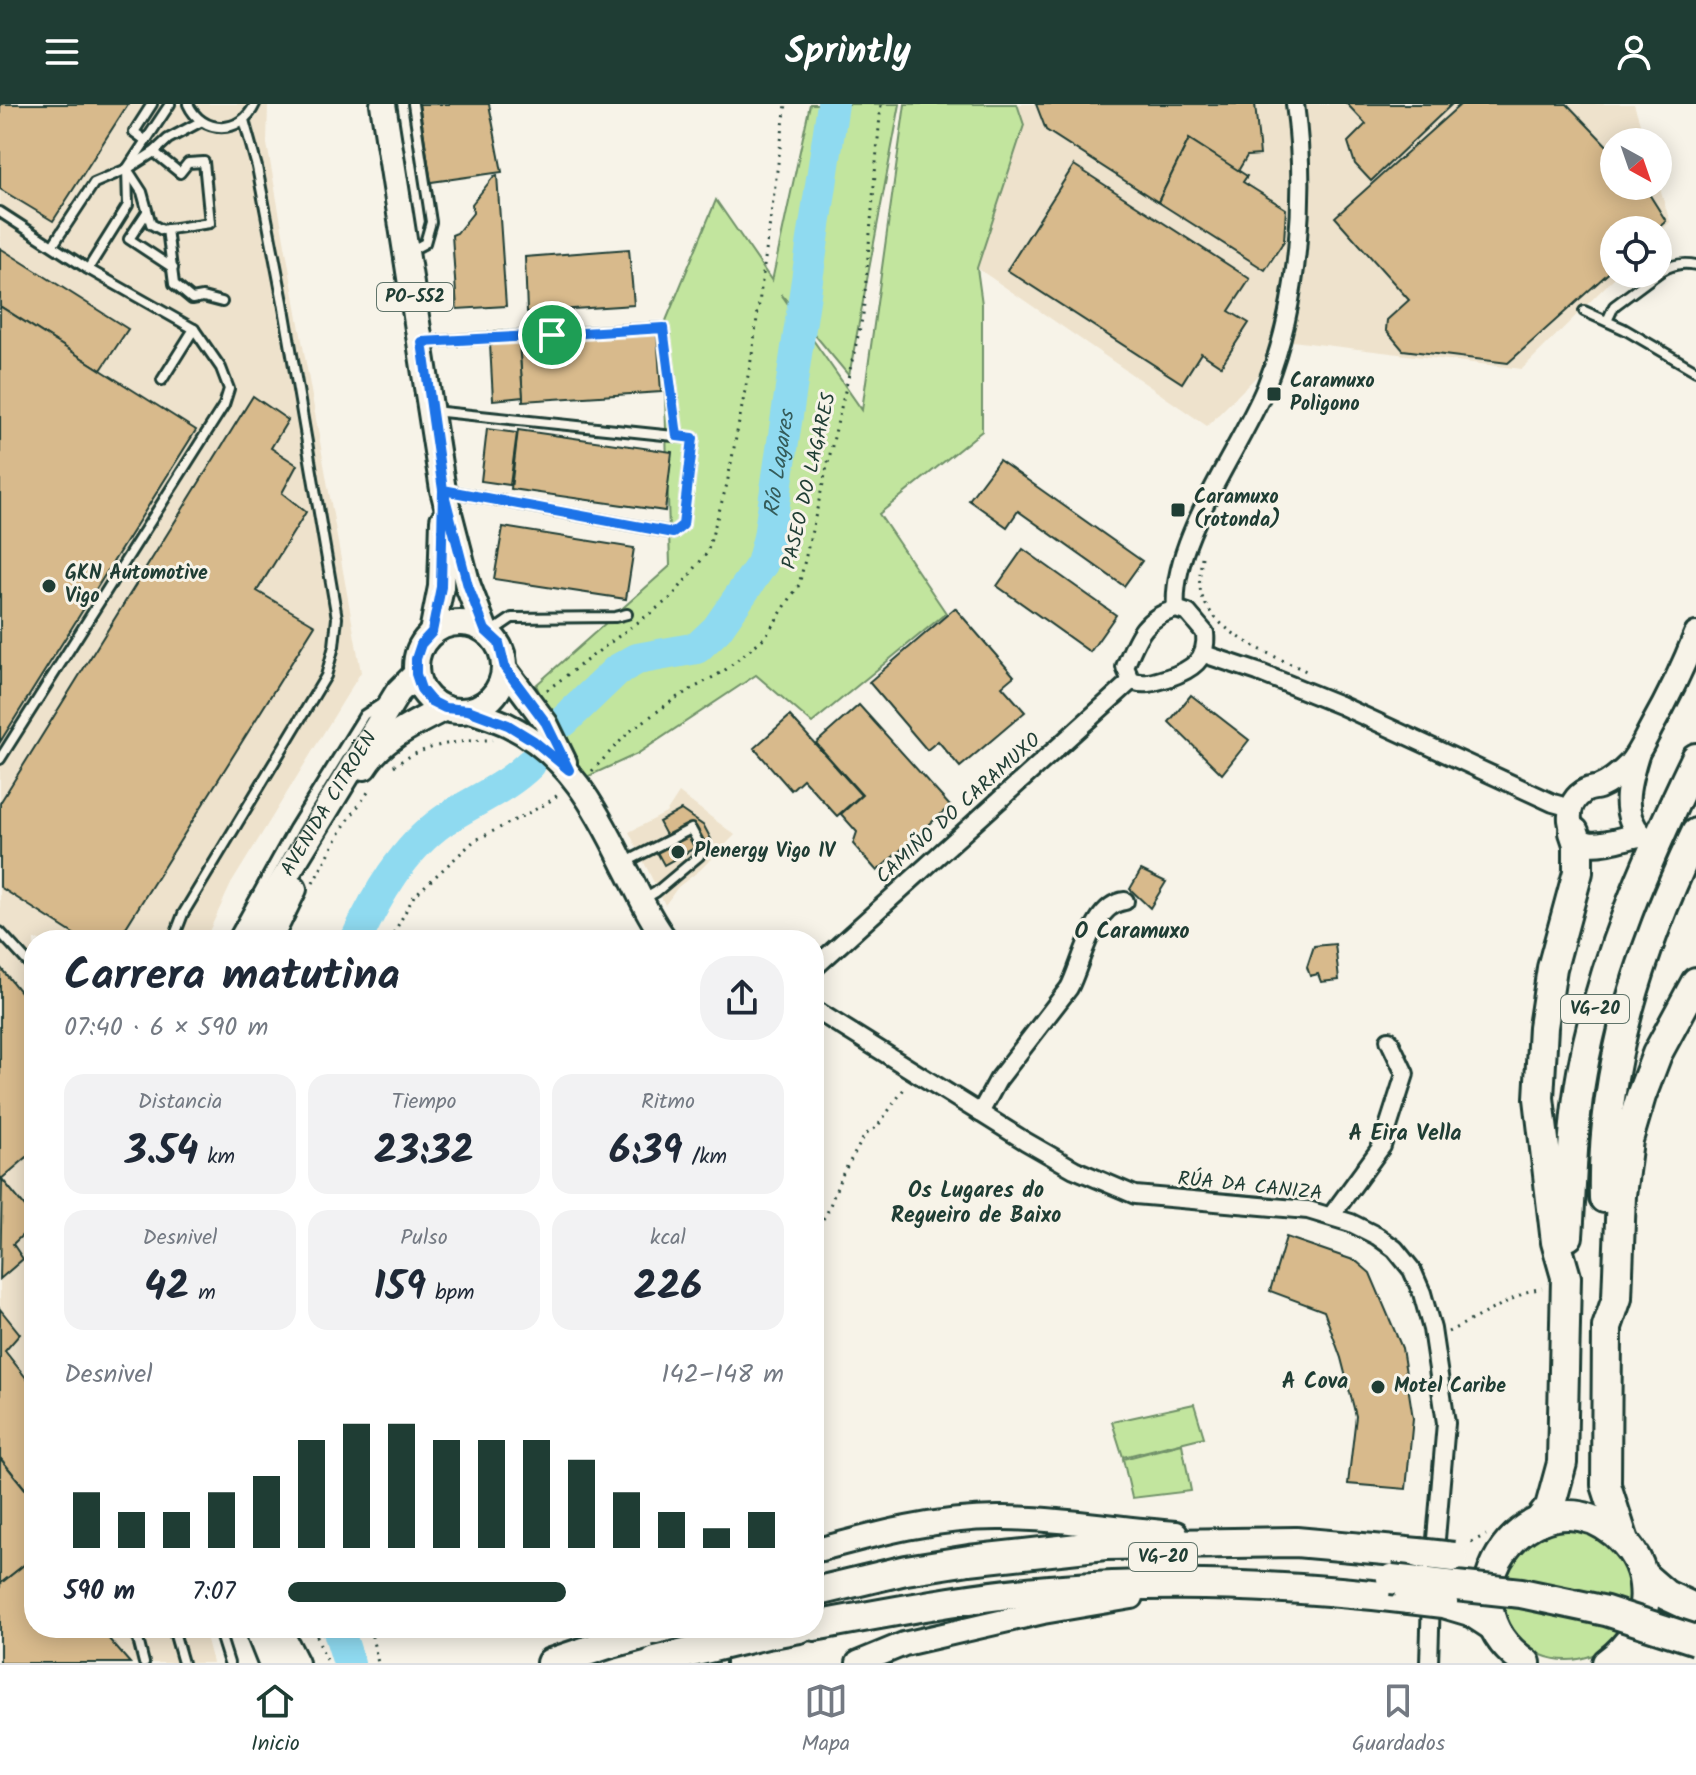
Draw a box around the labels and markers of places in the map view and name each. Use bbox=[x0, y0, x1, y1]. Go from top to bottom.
pin bbox=[518, 301, 586, 369]
place label: Caramuxo Poligono bbox=[1290, 366, 1375, 421]
marker: Caramuxo Poligono bbox=[1265, 385, 1283, 403]
place label: Caramuxo (rotonda) bbox=[1194, 482, 1281, 537]
marker: Caramuxo (rotonda) bbox=[1169, 501, 1187, 519]
place label: GKN Automotive Vigo bbox=[65, 558, 208, 613]
marker: GKN Automotive Vigo bbox=[40, 577, 58, 595]
place label: Plenergy Vigo IV bbox=[694, 836, 836, 868]
marker: Plenergy Vigo IV bbox=[669, 843, 687, 861]
place label: Motel Caribe bbox=[1394, 1371, 1506, 1403]
marker: Motel Caribe bbox=[1369, 1378, 1387, 1396]

